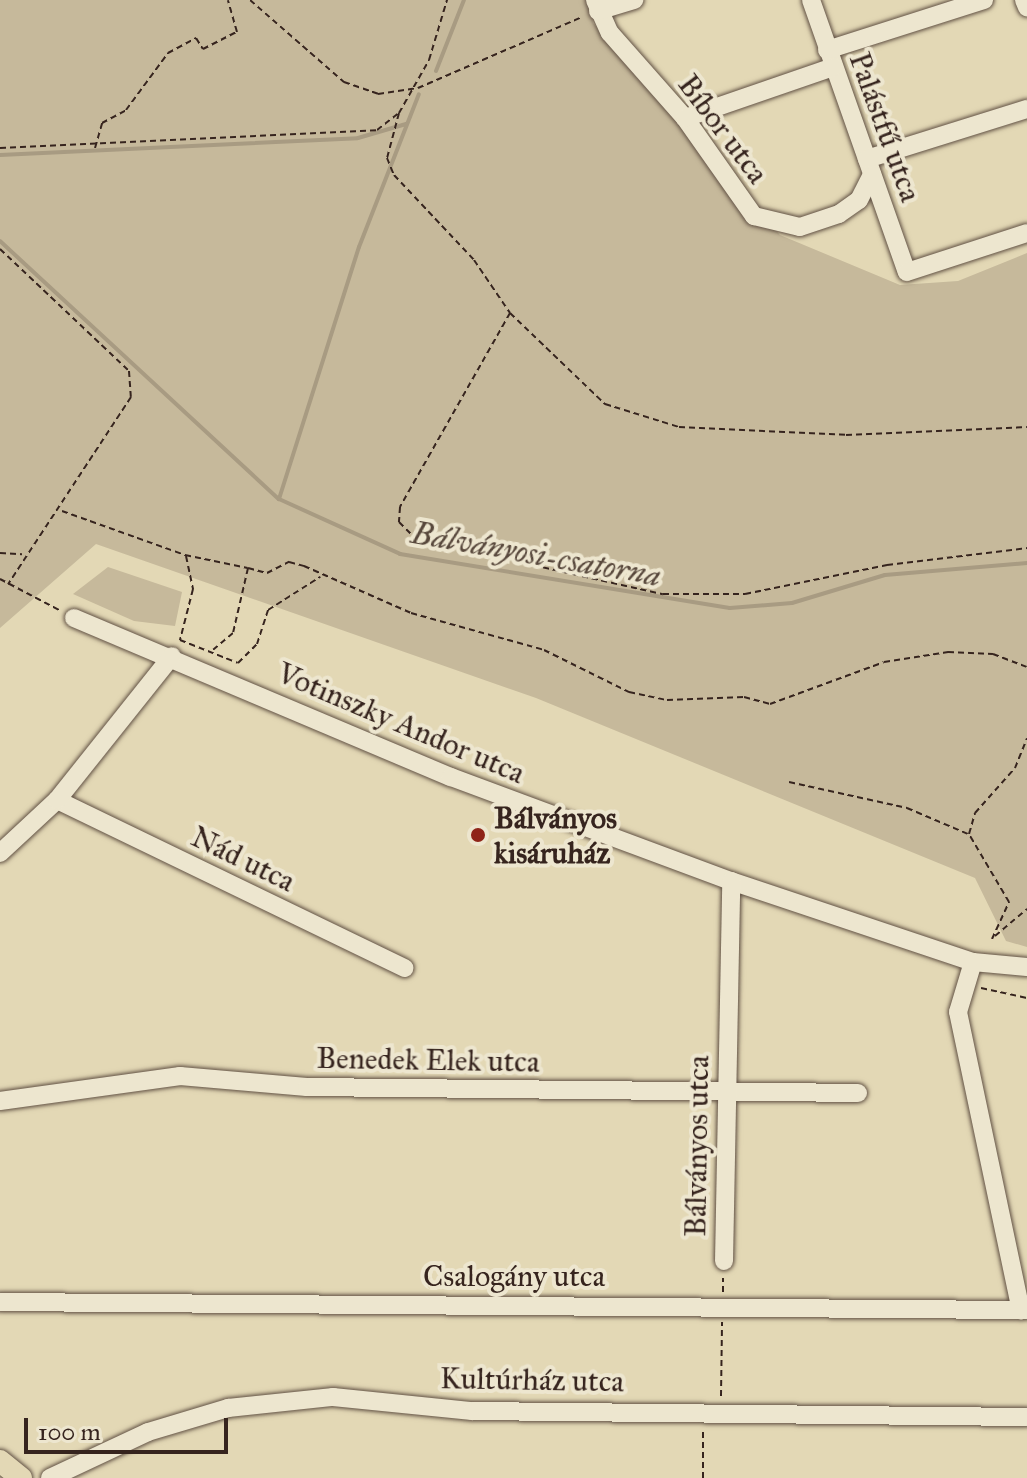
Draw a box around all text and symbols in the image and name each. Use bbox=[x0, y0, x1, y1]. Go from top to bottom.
street label: Palástfű utca bbox=[841, 47, 929, 207]
street label: Bíbor utca bbox=[670, 67, 776, 191]
water label: Bálványosi-csatorna bbox=[408, 514, 664, 596]
street label: Votinszky Andor utca bbox=[272, 655, 530, 791]
place label: Bálványos kisáruház bbox=[494, 800, 617, 870]
street label: Nád utca bbox=[185, 819, 301, 899]
marker: Bálványos kisáruház bbox=[469, 826, 487, 844]
street label: Benedek Elek utca bbox=[316, 1040, 540, 1080]
street label: Bálványos utca bbox=[677, 1055, 717, 1237]
street label: Csalogány utca bbox=[423, 1258, 605, 1294]
street label: Kultúrház utca bbox=[440, 1360, 624, 1400]
scale bar bbox=[28, 1402, 232, 1452]
text: 100 m bbox=[38, 1417, 101, 1447]

